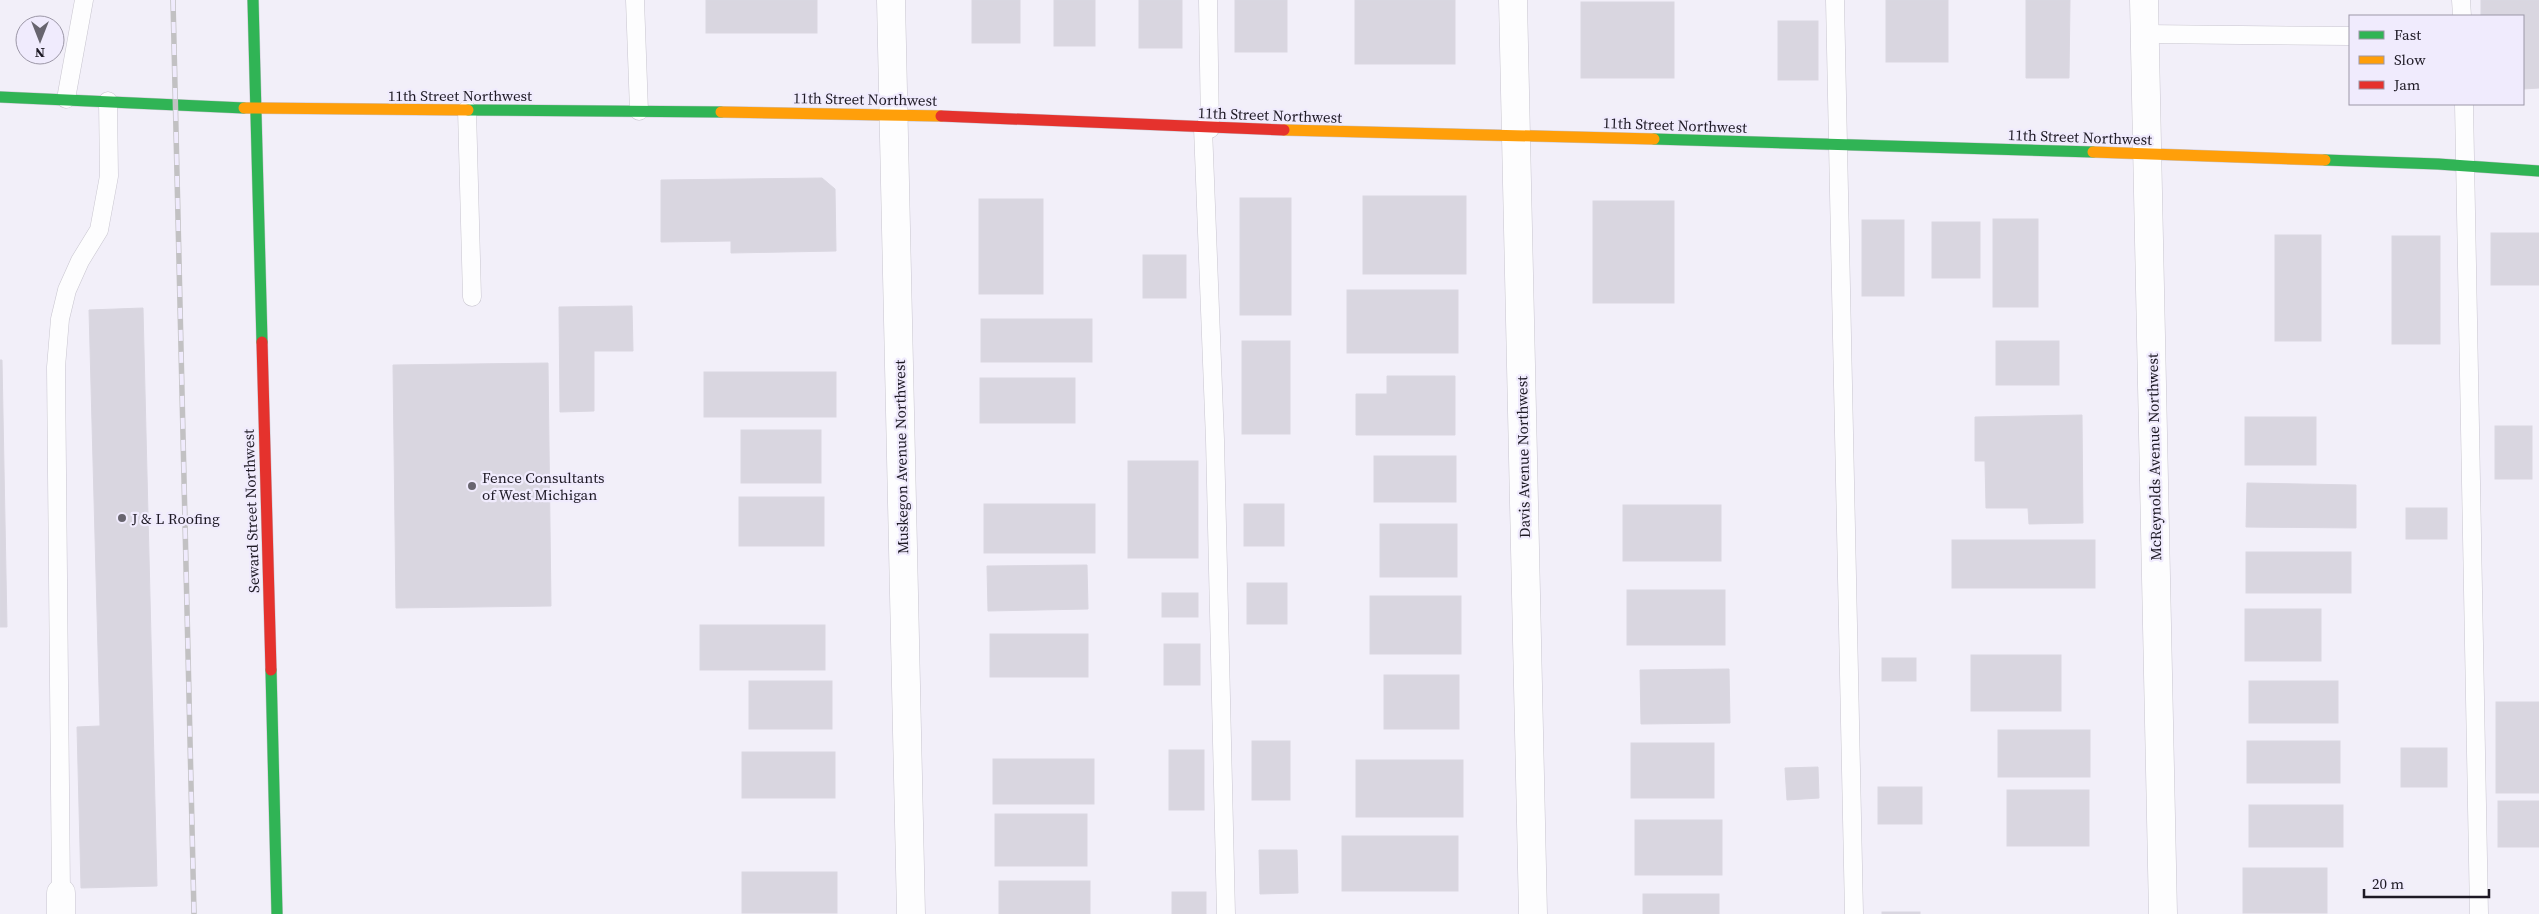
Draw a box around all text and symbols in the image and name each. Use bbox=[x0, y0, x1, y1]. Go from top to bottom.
north arrow bbox=[15, 15, 65, 65]
legend bbox=[2349, 15, 2524, 105]
text: Fast bbox=[2394, 24, 2421, 45]
text: N bbox=[35, 43, 45, 63]
text: Slow bbox=[2394, 49, 2426, 70]
text: Jam bbox=[2393, 74, 2421, 95]
street label: 11th Street Northwest bbox=[388, 85, 532, 106]
street label: 11th Street Northwest bbox=[793, 87, 937, 111]
street label: 11th Street Northwest bbox=[1198, 102, 1342, 128]
street label: 11th Street Northwest bbox=[1603, 112, 1747, 138]
street label: 11th Street Northwest bbox=[2008, 124, 2152, 150]
street label: McReynolds Avenue Northwest bbox=[2142, 353, 2166, 561]
street label: Muskegon Avenue Northwest bbox=[889, 360, 913, 554]
street label: Davis Avenue Northwest bbox=[1511, 376, 1535, 538]
street label: Seward Street Northwest bbox=[238, 429, 264, 593]
place label: Fence Consultants of West Michigan bbox=[482, 467, 605, 505]
marker: Fence Consultants of West Michigan bbox=[466, 480, 478, 492]
place label: J & L Roofing bbox=[131, 508, 220, 529]
marker: J & L Roofing bbox=[116, 512, 128, 524]
scale bar bbox=[2364, 866, 2489, 898]
text: 20 m bbox=[2372, 873, 2404, 894]

